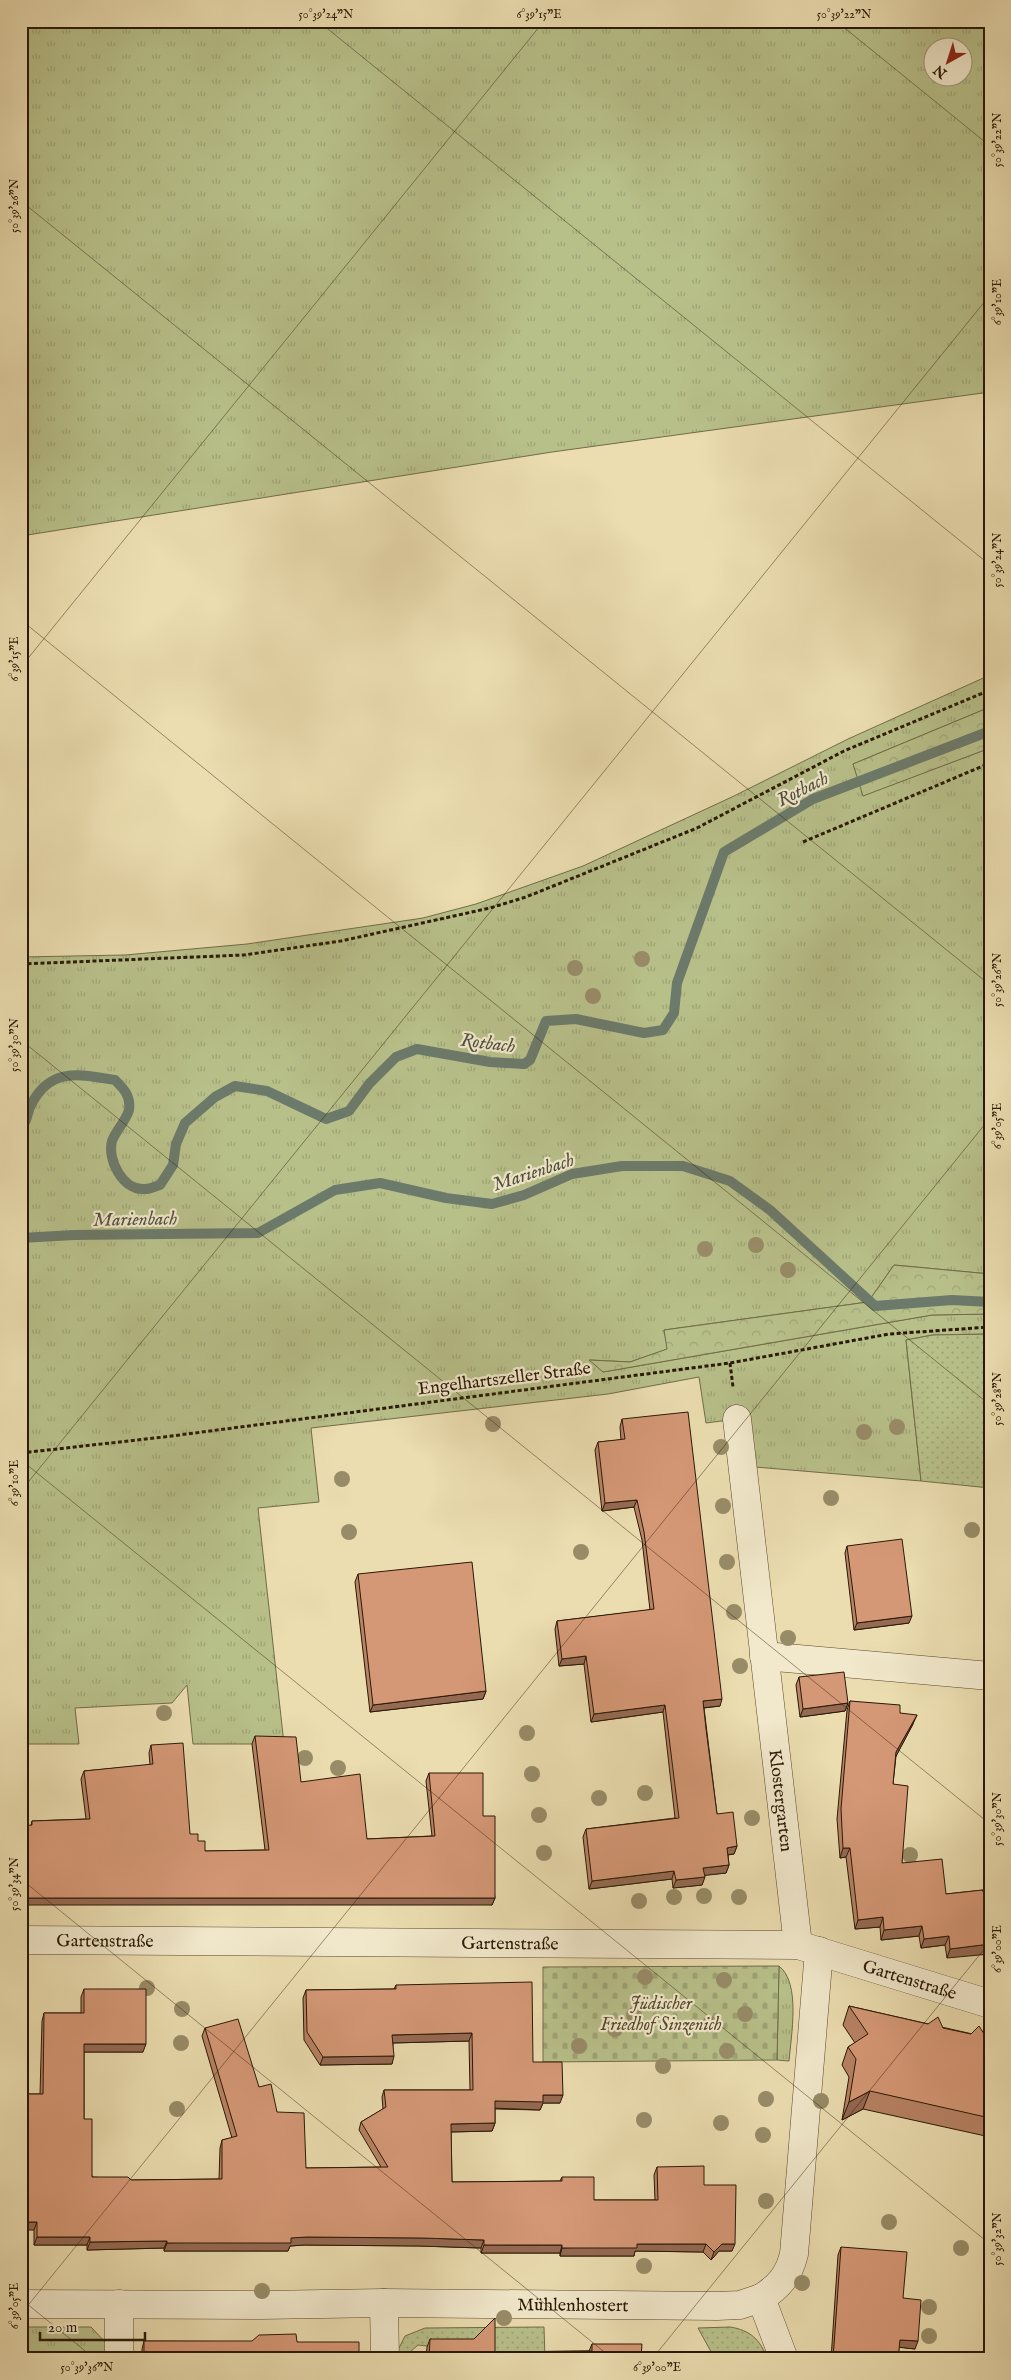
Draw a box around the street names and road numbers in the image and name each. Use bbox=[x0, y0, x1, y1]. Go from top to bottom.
street label: Engelhartszeller Straße bbox=[416, 1357, 592, 1402]
street label: Klostergarten bbox=[762, 1748, 797, 1854]
street label: Gartenstraße bbox=[56, 1930, 154, 1954]
street label: Gartenstraße bbox=[461, 1933, 559, 1956]
street label: Gartenstraße bbox=[860, 1956, 959, 2006]
street label: Mühlenhostert bbox=[517, 2294, 629, 2318]

